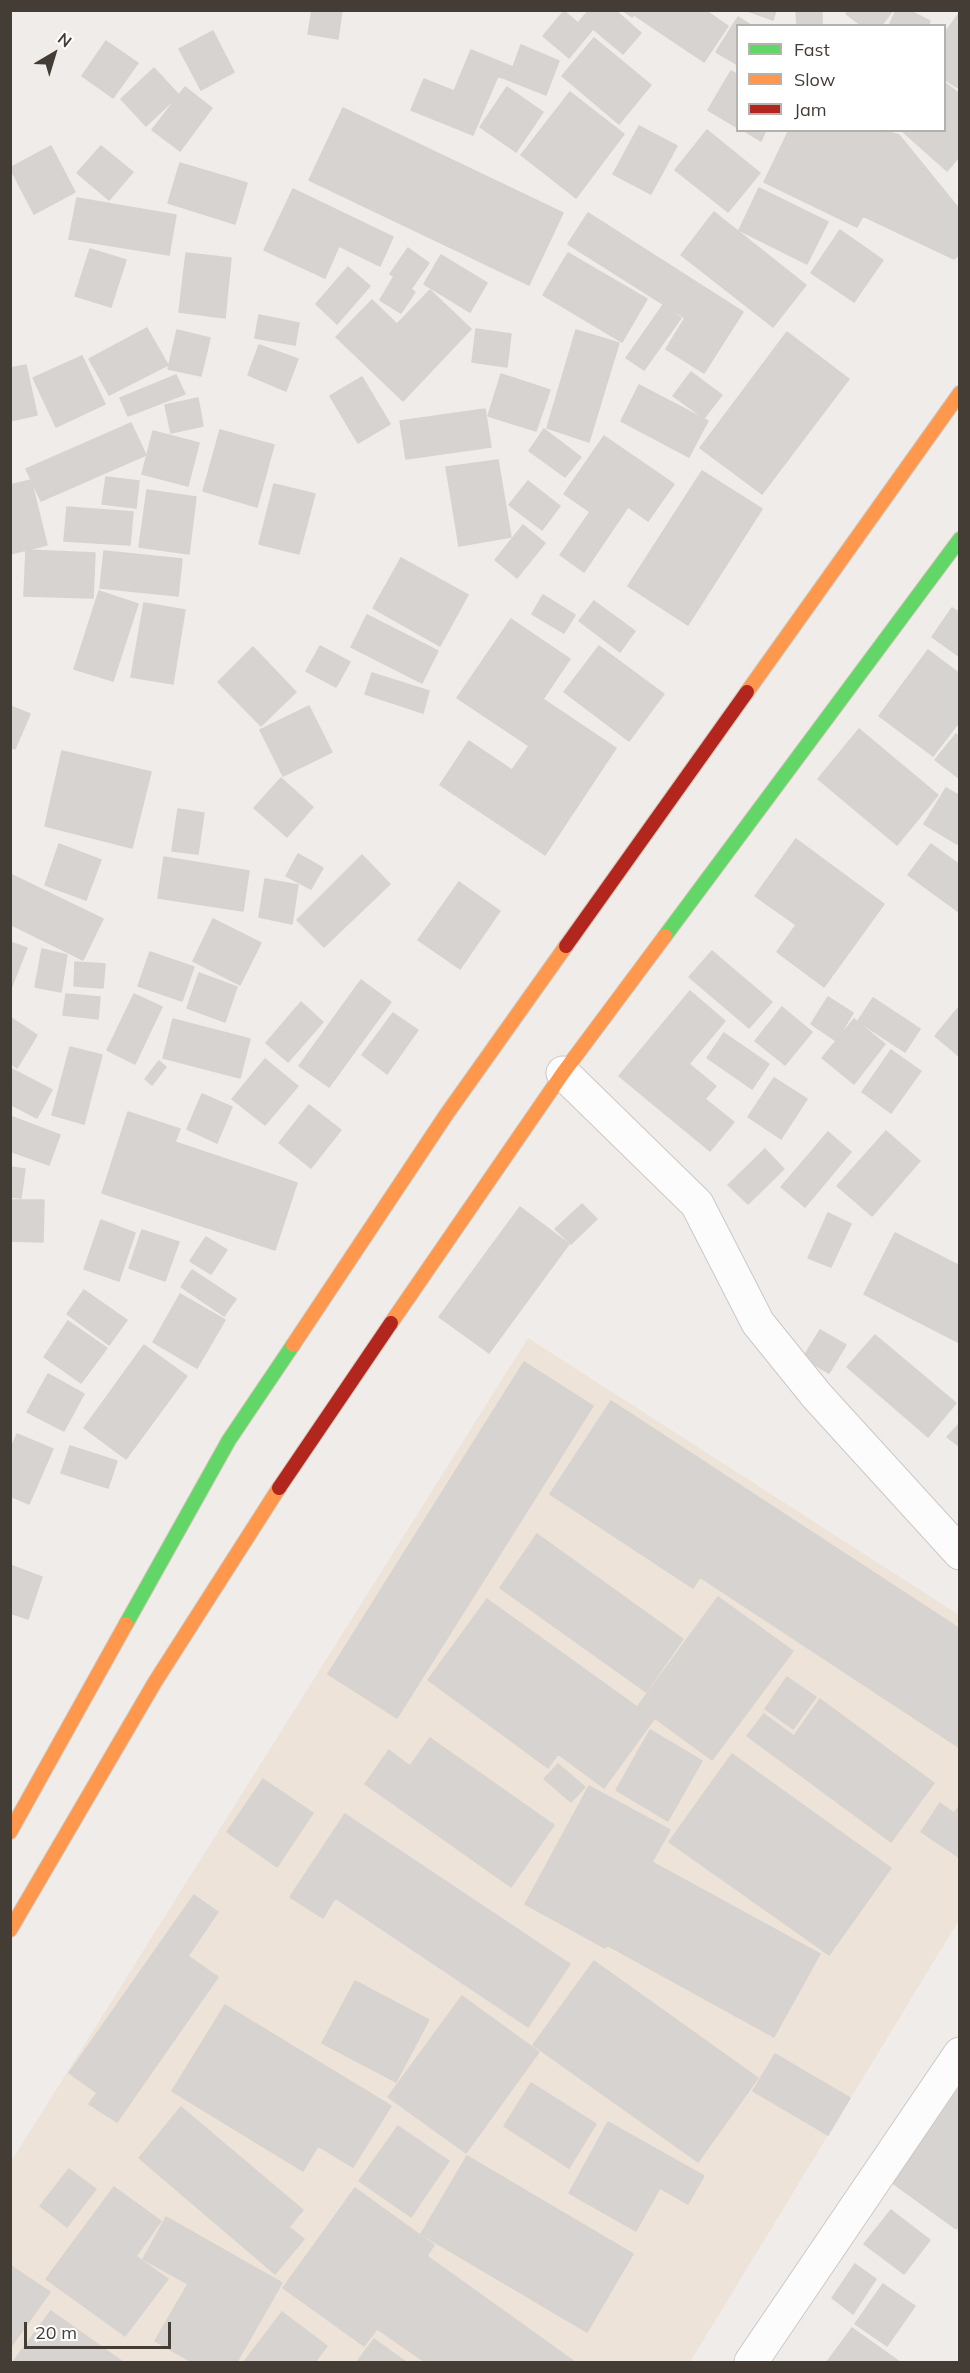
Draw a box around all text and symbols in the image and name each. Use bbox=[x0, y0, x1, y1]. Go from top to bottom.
north arrow bbox=[24, 24, 84, 84]
legend bbox=[736, 24, 946, 132]
text: N bbox=[54, 28, 76, 51]
text: Fast bbox=[794, 38, 830, 61]
text: Slow bbox=[794, 68, 835, 91]
text: Jam bbox=[794, 98, 827, 121]
scale bar bbox=[27, 2310, 174, 2348]
text: 20 m bbox=[35, 2321, 77, 2344]

